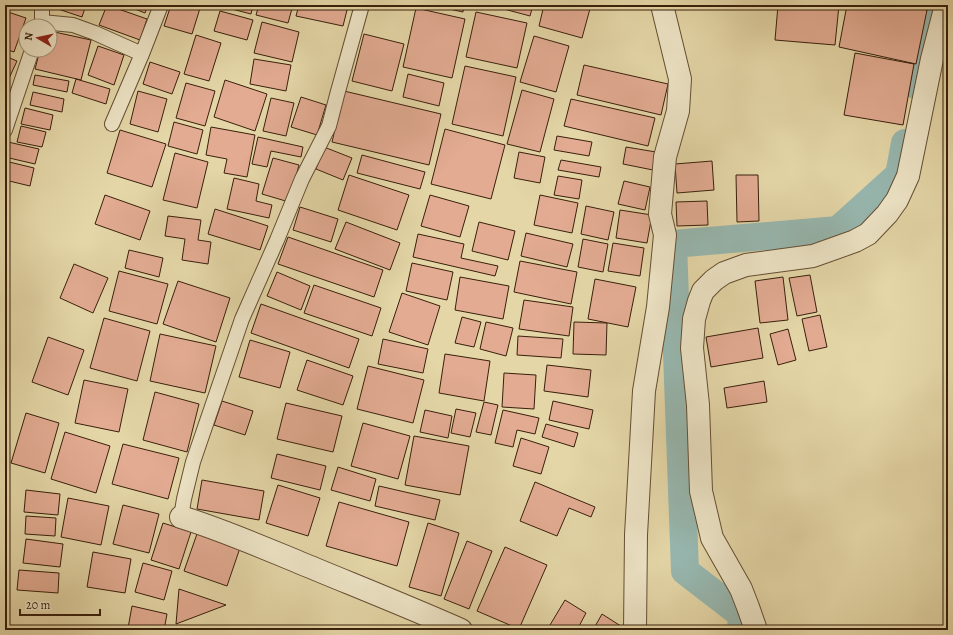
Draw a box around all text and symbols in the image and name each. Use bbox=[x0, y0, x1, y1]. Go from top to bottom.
north arrow bbox=[18, 18, 58, 58]
text: N bbox=[21, 31, 37, 42]
scale bar bbox=[20, 591, 100, 617]
text: 20 m bbox=[26, 597, 50, 613]

